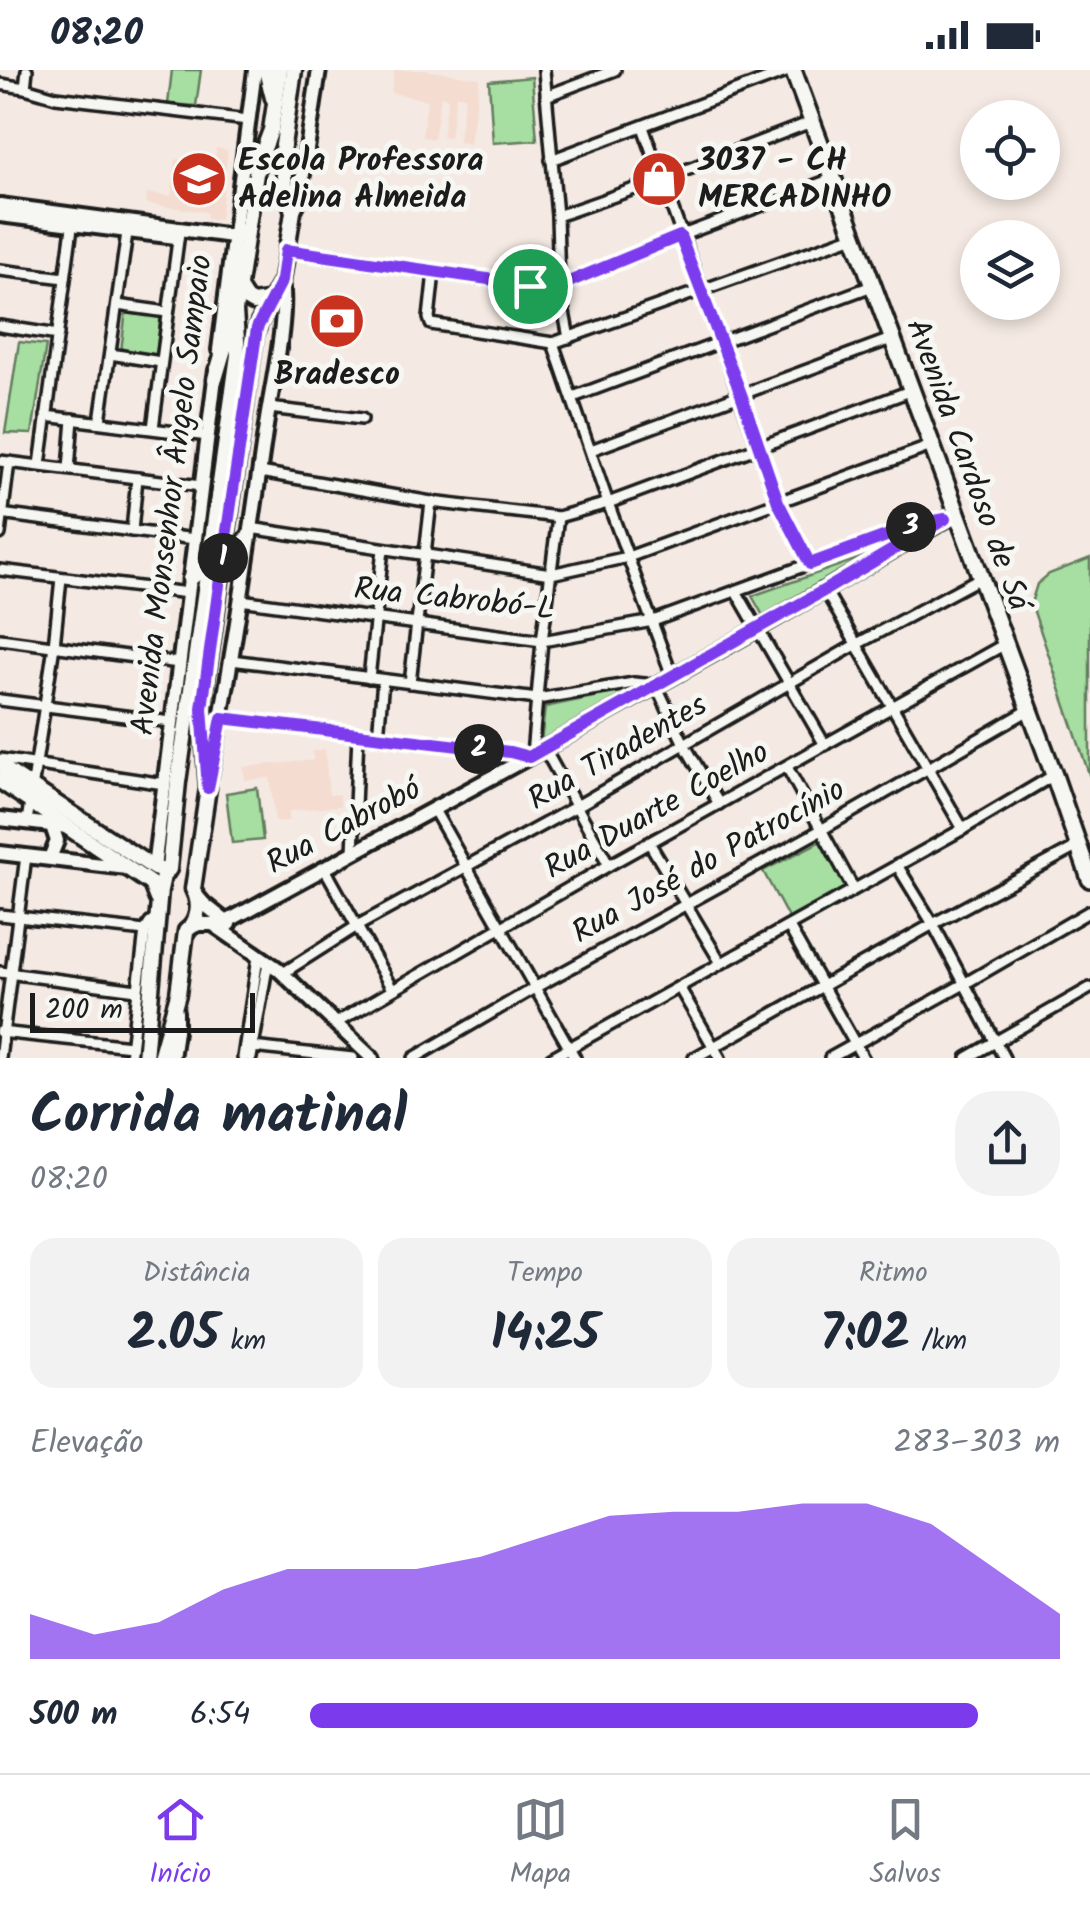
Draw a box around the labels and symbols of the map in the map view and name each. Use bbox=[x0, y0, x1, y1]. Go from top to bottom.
place label: Escola Professora Adelina Almeida bbox=[238, 136, 484, 224]
place label: 3037 - CH MERCADINHO bbox=[697, 136, 891, 224]
school or university icon: Escola Professora Adelina Almeida bbox=[169, 149, 229, 209]
shop icon: 3037 - CH MERCADINHO bbox=[629, 149, 689, 209]
pin bbox=[488, 244, 573, 329]
street label: Avenida Monsenhor Ângelo Sampaio bbox=[118, 252, 228, 738]
bank icon: Bradesco bbox=[307, 291, 367, 351]
street label: Avenida Cardoso de Sá bbox=[890, 312, 1045, 621]
place label: Bradesco bbox=[274, 350, 400, 401]
pin: 3 bbox=[886, 502, 936, 552]
pin: 1 bbox=[198, 533, 248, 583]
street label: Rua Cabrobó-L bbox=[351, 564, 557, 636]
street label: Rua Tiradentes bbox=[519, 681, 718, 825]
pin: 2 bbox=[454, 724, 504, 774]
street label: Rua Duarte Coelho bbox=[535, 728, 779, 894]
street label: Rua Cabrobó bbox=[257, 764, 432, 889]
street label: Rua José do Patrocínio bbox=[563, 766, 855, 958]
scale bar bbox=[30, 988, 255, 1033]

